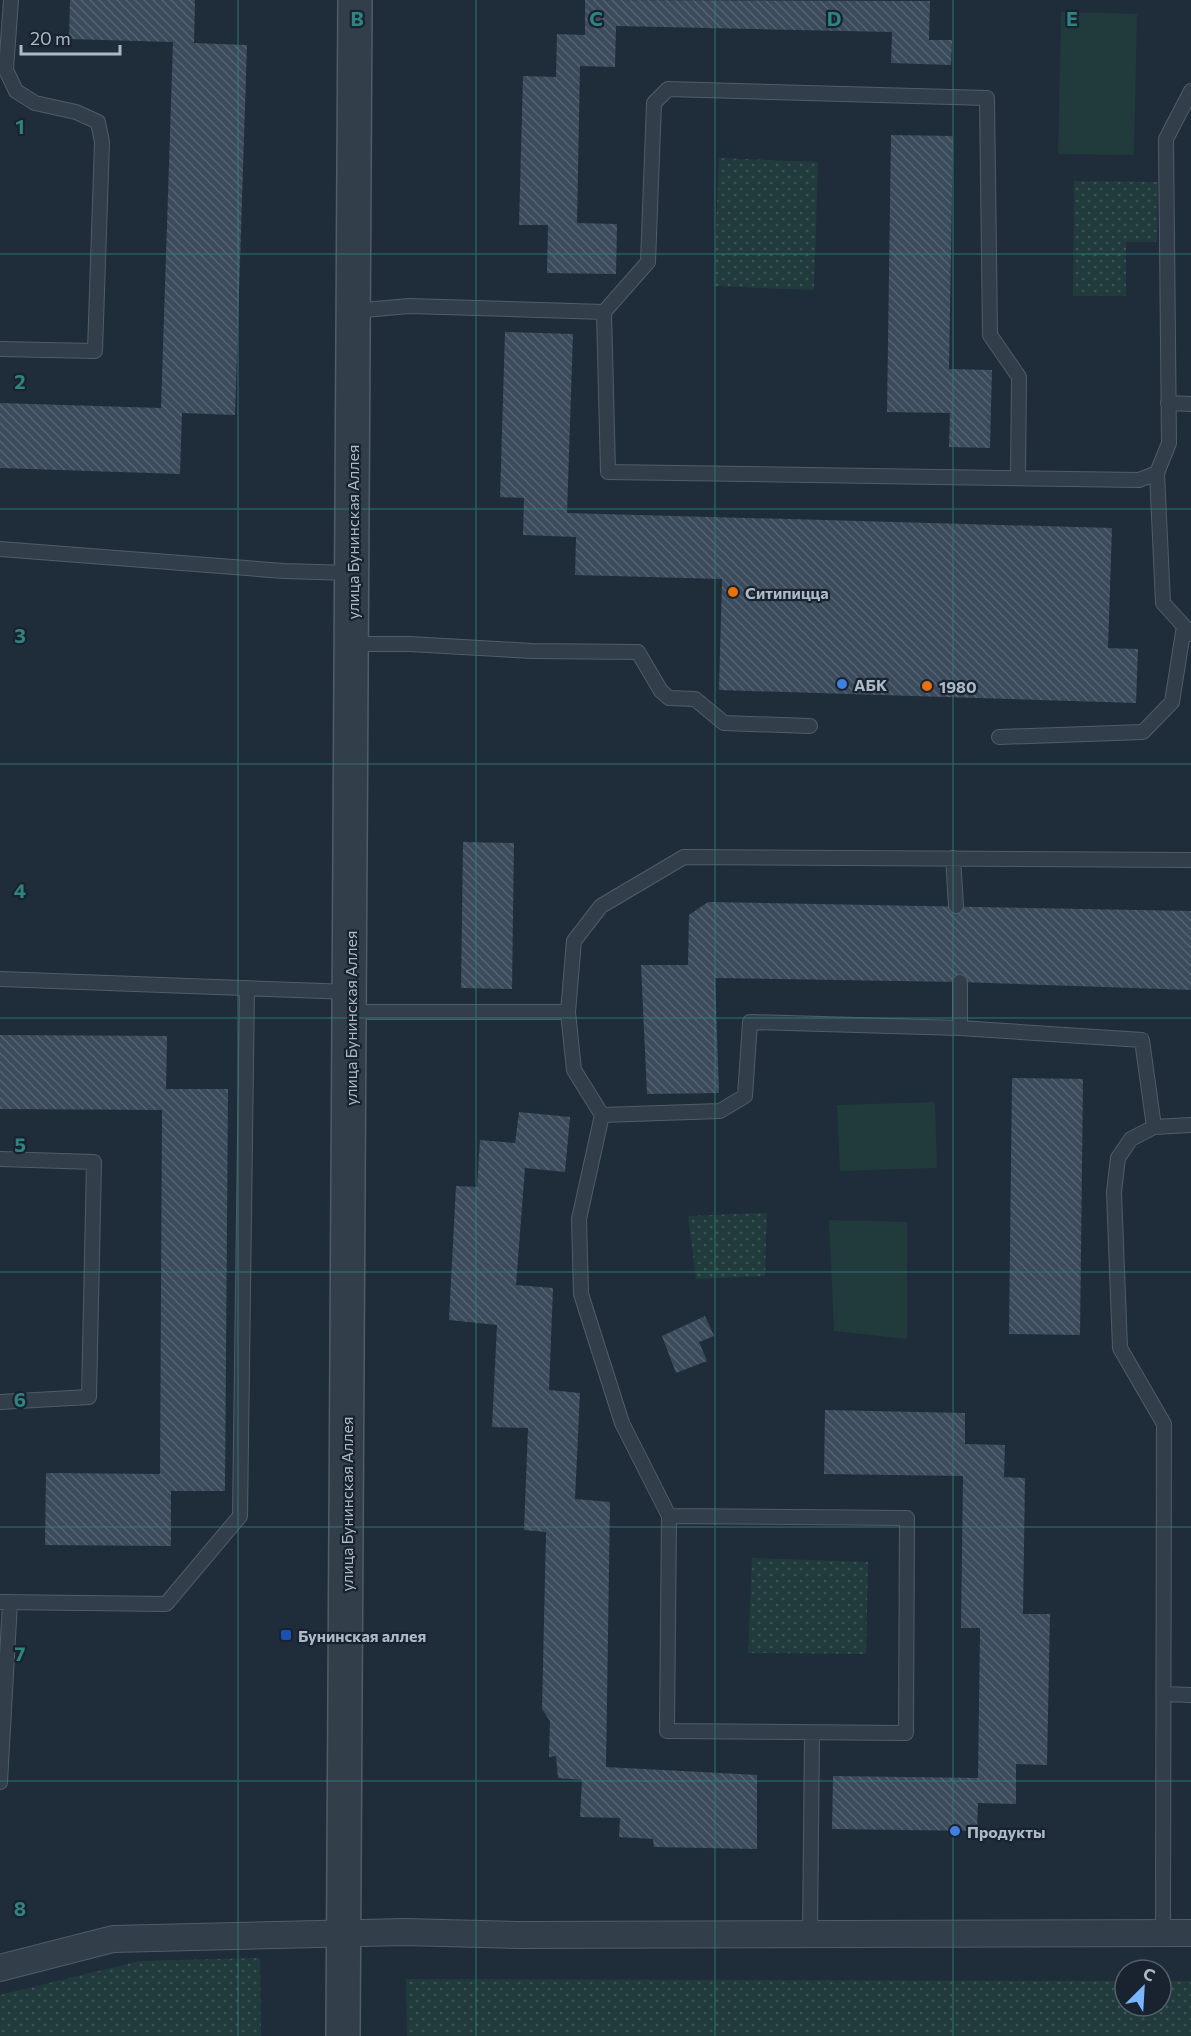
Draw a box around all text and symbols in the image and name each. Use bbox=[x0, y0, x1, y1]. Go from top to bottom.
text: B bbox=[350, 6, 364, 30]
text: C bbox=[589, 6, 603, 30]
text: D bbox=[827, 6, 841, 30]
text: E bbox=[1066, 6, 1078, 30]
scale bar bbox=[21, 18, 120, 56]
text: 20 m bbox=[30, 27, 71, 49]
text: 1 bbox=[15, 114, 25, 138]
text: 2 bbox=[14, 369, 26, 393]
street label: улица Бунинская Аллея bbox=[343, 445, 362, 619]
place label: Ситипицца bbox=[745, 583, 829, 602]
marker: Ситипицца bbox=[726, 585, 740, 599]
text: 3 bbox=[14, 623, 26, 647]
place label: АБК bbox=[854, 675, 887, 694]
marker: АБК bbox=[835, 677, 849, 691]
place label: 1980 bbox=[939, 677, 977, 696]
marker: 1980 bbox=[920, 679, 934, 693]
text: 4 bbox=[14, 878, 26, 902]
street label: улица Бунинская Аллея bbox=[341, 931, 360, 1105]
text: 5 bbox=[14, 1132, 26, 1156]
text: 6 bbox=[14, 1387, 26, 1411]
street label: улица Бунинская Аллея bbox=[337, 1417, 356, 1591]
place label: Бунинская аллея bbox=[298, 1626, 426, 1645]
marker: Бунинская аллея bbox=[279, 1628, 293, 1642]
text: 7 bbox=[15, 1641, 26, 1665]
place label: Продукты bbox=[967, 1822, 1046, 1841]
marker: Продукты bbox=[948, 1824, 962, 1838]
text: 8 bbox=[14, 1896, 26, 1920]
north arrow bbox=[1113, 1958, 1173, 2018]
text: С bbox=[1140, 1963, 1158, 1985]

